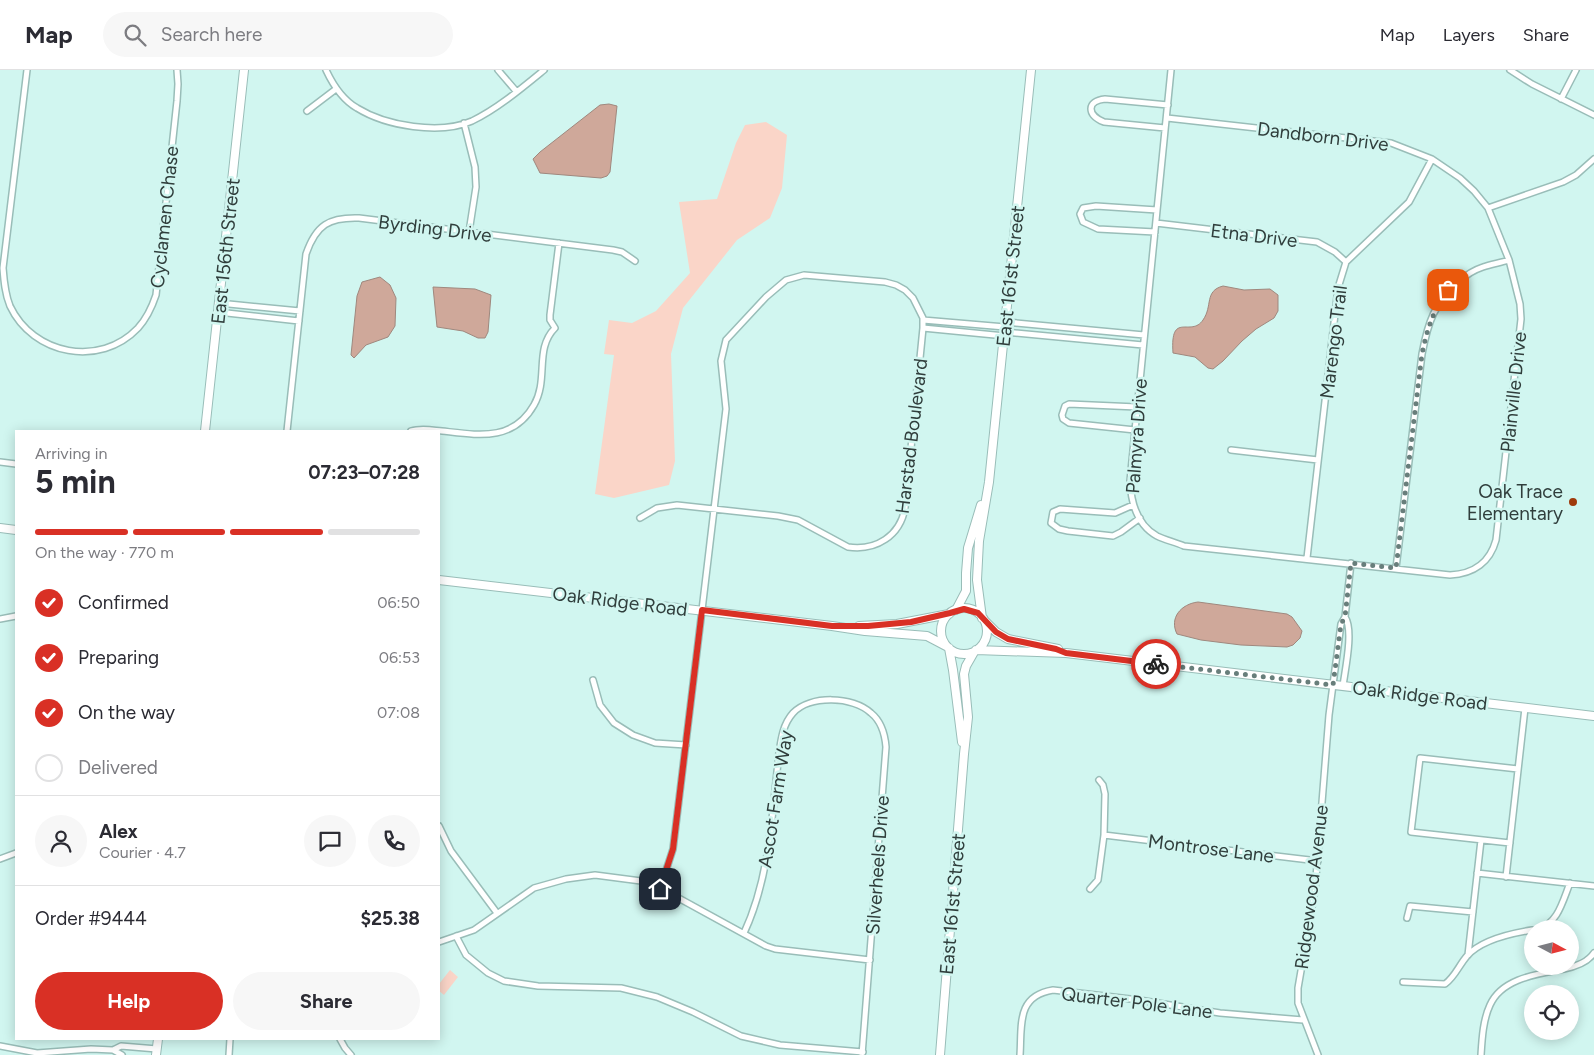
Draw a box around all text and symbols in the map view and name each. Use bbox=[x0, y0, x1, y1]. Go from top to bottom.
search box bbox=[103, 12, 453, 57]
text: Map bbox=[25, 20, 73, 49]
icon: search bbox=[121, 21, 149, 49]
text: Search here bbox=[161, 23, 262, 46]
text: Map bbox=[1380, 24, 1415, 46]
text: Layers bbox=[1443, 24, 1495, 46]
text: Share bbox=[1523, 24, 1569, 46]
street label: Dandborn Drive bbox=[1256, 117, 1390, 156]
street label: Cyclamen Chase bbox=[146, 145, 183, 289]
street label: East 156th Street bbox=[206, 177, 245, 325]
street label: East 161st Street bbox=[992, 204, 1029, 348]
street label: Byrding Drive bbox=[377, 210, 493, 247]
street label: Etna Drive bbox=[1209, 219, 1299, 252]
pin bbox=[1427, 269, 1469, 311]
icon: bag bbox=[1434, 276, 1462, 304]
street label: Marengo Trail bbox=[1315, 284, 1352, 400]
street label: Plainville Drive bbox=[1496, 330, 1531, 454]
street label: Harstad Boulevard bbox=[891, 357, 932, 515]
street label: Palmyra Drive bbox=[1121, 378, 1152, 494]
text: Arriving in bbox=[35, 444, 107, 463]
text: 07:23–07:28 bbox=[308, 461, 420, 484]
text: 5 min bbox=[35, 463, 116, 501]
place label: Oak Trace Elementary bbox=[1467, 480, 1563, 525]
marker: Oak Trace Elementary bbox=[1567, 496, 1579, 508]
text: On the way · 770 m bbox=[35, 543, 174, 562]
street label: Oak Ridge Road bbox=[551, 582, 689, 621]
icon: check bbox=[35, 589, 63, 617]
text: Confirmed bbox=[78, 591, 169, 614]
text: 06:50 bbox=[377, 593, 420, 612]
courier bbox=[1131, 639, 1181, 689]
icon: check bbox=[35, 644, 63, 672]
text: Preparing bbox=[78, 646, 159, 669]
text: 06:53 bbox=[379, 648, 420, 667]
icon: bike bbox=[1142, 650, 1170, 678]
street label: Oak Ridge Road bbox=[1351, 676, 1489, 715]
icon: check bbox=[35, 699, 63, 727]
text: On the way bbox=[78, 701, 175, 724]
text: 07:08 bbox=[377, 703, 420, 722]
street label: Ascot Farm Way bbox=[753, 729, 798, 870]
text: Delivered bbox=[78, 756, 158, 779]
street label: Silverheels Drive bbox=[861, 795, 894, 936]
street label: Ridgewood Avenue bbox=[1290, 804, 1333, 971]
button: person bbox=[35, 815, 87, 867]
button: chat bbox=[304, 815, 356, 867]
button: phone bbox=[368, 815, 420, 867]
text: Alex bbox=[99, 820, 138, 843]
street label: Montrose Lane bbox=[1147, 829, 1275, 868]
street label: East 161st Street bbox=[935, 832, 970, 976]
text: Courier · 4.7 bbox=[99, 843, 186, 862]
pin bbox=[639, 868, 681, 910]
icon: home bbox=[646, 875, 674, 903]
text: Order #9444 bbox=[35, 907, 147, 930]
text: $25.38 bbox=[361, 907, 420, 930]
north arrow bbox=[1524, 920, 1579, 975]
map controls bbox=[1524, 920, 1579, 1040]
button: Help bbox=[35, 972, 223, 1030]
button: Share bbox=[233, 972, 420, 1030]
street label: Quarter Pole Lane bbox=[1060, 982, 1214, 1023]
button: locate bbox=[1524, 985, 1579, 1040]

